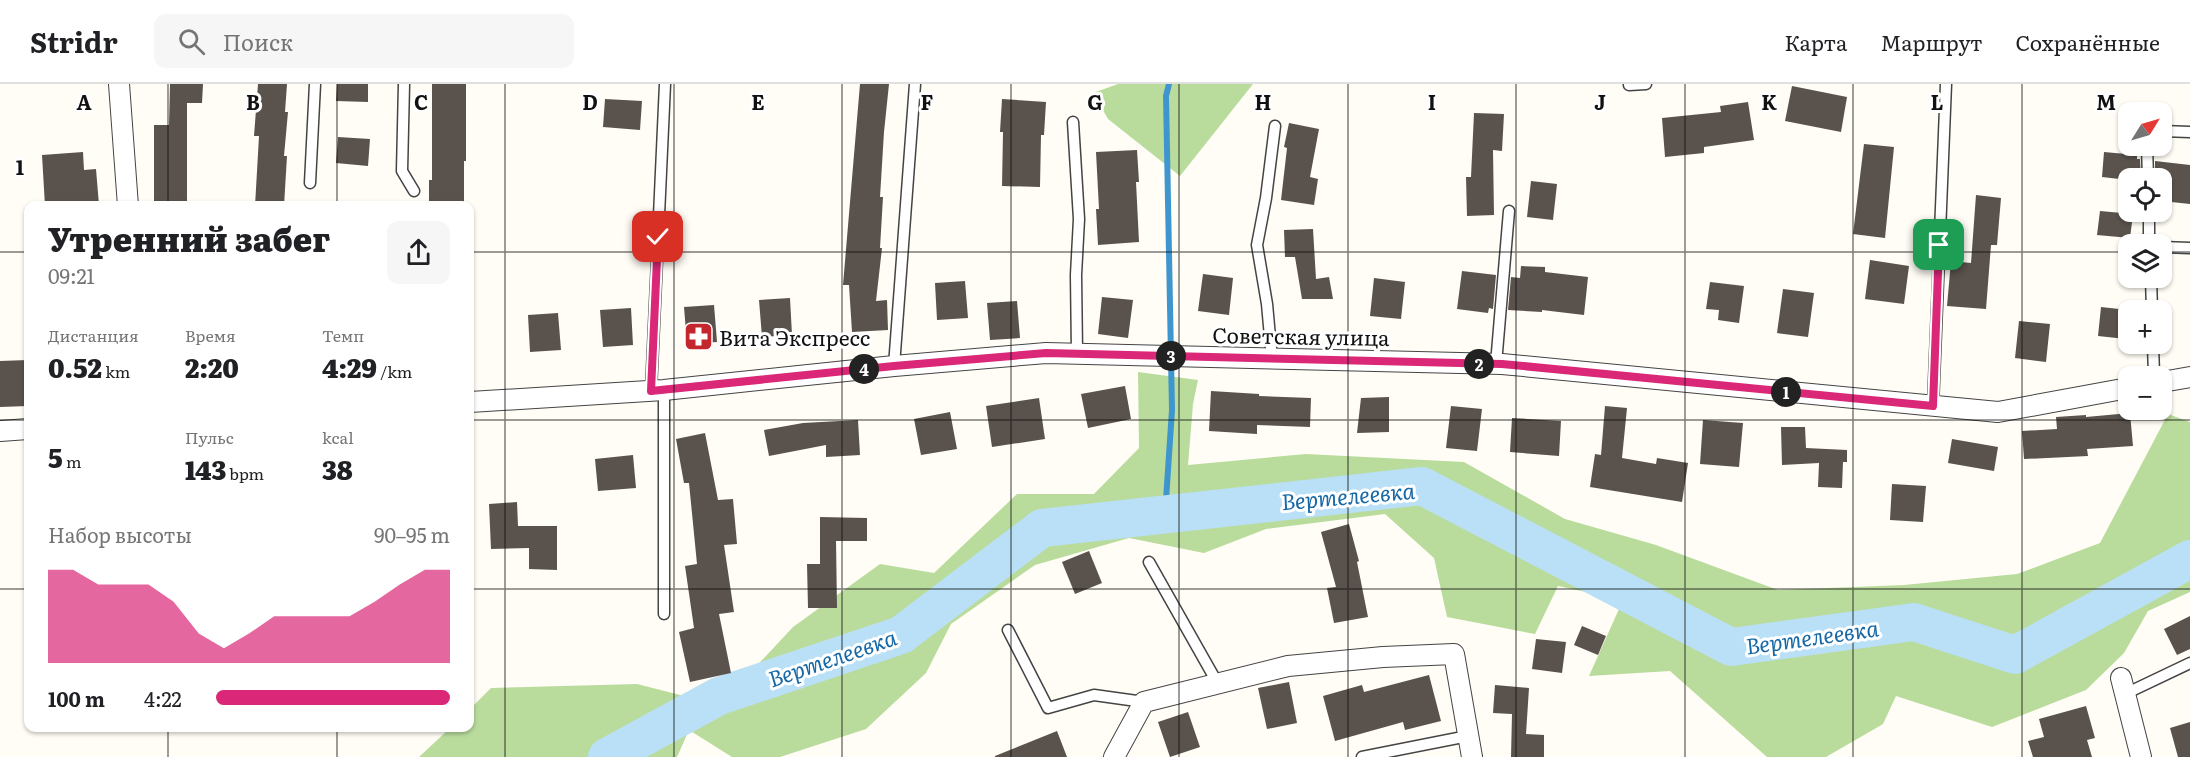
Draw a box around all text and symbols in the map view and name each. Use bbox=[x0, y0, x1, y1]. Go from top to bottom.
search box bbox=[154, 14, 574, 68]
text: Stridr bbox=[30, 20, 118, 62]
icon: search bbox=[175, 25, 208, 58]
text: Поиск bbox=[223, 25, 293, 58]
text: Карта bbox=[1784, 26, 1847, 57]
text: Маршрут bbox=[1880, 26, 1982, 57]
text: Сохранённые bbox=[2015, 26, 2160, 57]
text: A bbox=[76, 86, 92, 116]
text: B bbox=[246, 86, 260, 116]
text: C bbox=[414, 86, 428, 116]
text: D bbox=[582, 86, 598, 116]
text: E bbox=[751, 86, 765, 116]
text: F bbox=[921, 86, 934, 116]
text: G bbox=[1087, 86, 1103, 116]
text: H bbox=[1255, 86, 1271, 116]
text: I bbox=[1428, 86, 1436, 116]
text: J bbox=[1594, 86, 1606, 116]
text: K bbox=[1761, 86, 1777, 116]
text: L bbox=[1931, 86, 1944, 116]
text: M bbox=[2096, 86, 2116, 116]
north arrow bbox=[2118, 102, 2172, 156]
map controls bbox=[2118, 102, 2172, 420]
text: 1 bbox=[16, 151, 24, 181]
button: locate bbox=[2118, 168, 2172, 222]
pin bbox=[632, 211, 683, 262]
text: Утренний забег bbox=[48, 213, 330, 262]
pin bbox=[1913, 219, 1964, 270]
icon: check bbox=[641, 220, 674, 253]
button: share bbox=[387, 221, 450, 284]
icon: arrive bbox=[1922, 228, 1955, 261]
button: layers bbox=[2118, 234, 2172, 288]
text: 09:21 bbox=[48, 260, 95, 290]
button: + bbox=[2118, 300, 2172, 354]
street label: Советская улица bbox=[1212, 318, 1391, 352]
pharmacy icon: Вита Экспресс bbox=[682, 320, 714, 352]
place label: Вита Экспресс bbox=[719, 321, 870, 352]
text: Дистанция bbox=[48, 323, 139, 347]
text: Время bbox=[185, 323, 236, 347]
text: Темп bbox=[322, 323, 364, 347]
pin: 3 bbox=[1156, 341, 1186, 371]
text: 3 bbox=[1167, 344, 1175, 368]
text: 0.52 bbox=[48, 347, 102, 386]
text: 2:20 bbox=[185, 347, 239, 386]
text: 4:29 bbox=[322, 347, 377, 386]
pin: 2 bbox=[1464, 349, 1494, 379]
text: 2 bbox=[1475, 352, 1483, 376]
pin: 4 bbox=[849, 354, 879, 384]
text: 4 bbox=[859, 357, 869, 381]
text: km bbox=[102, 359, 130, 383]
text: /km bbox=[377, 359, 412, 383]
button: − bbox=[2118, 366, 2172, 420]
pin: 1 bbox=[1771, 377, 1801, 407]
text: 1 bbox=[1783, 380, 1789, 404]
text: Пульс bbox=[185, 425, 234, 449]
text: kcal bbox=[322, 425, 354, 449]
text: 5 bbox=[48, 437, 63, 476]
text: m bbox=[63, 449, 81, 473]
text: 143 bbox=[185, 449, 226, 488]
text: 38 bbox=[322, 449, 353, 488]
text: bpm bbox=[226, 461, 264, 485]
water label: Вертелеевка bbox=[1280, 473, 1417, 517]
text: Набор высоты bbox=[48, 519, 192, 549]
text: 90–95 m bbox=[374, 519, 450, 549]
water label: Вертелеевка bbox=[1743, 610, 1881, 662]
water label: Вертелеевка bbox=[763, 619, 901, 694]
text: 100 m bbox=[48, 683, 105, 713]
text: 4:22 bbox=[144, 683, 182, 713]

